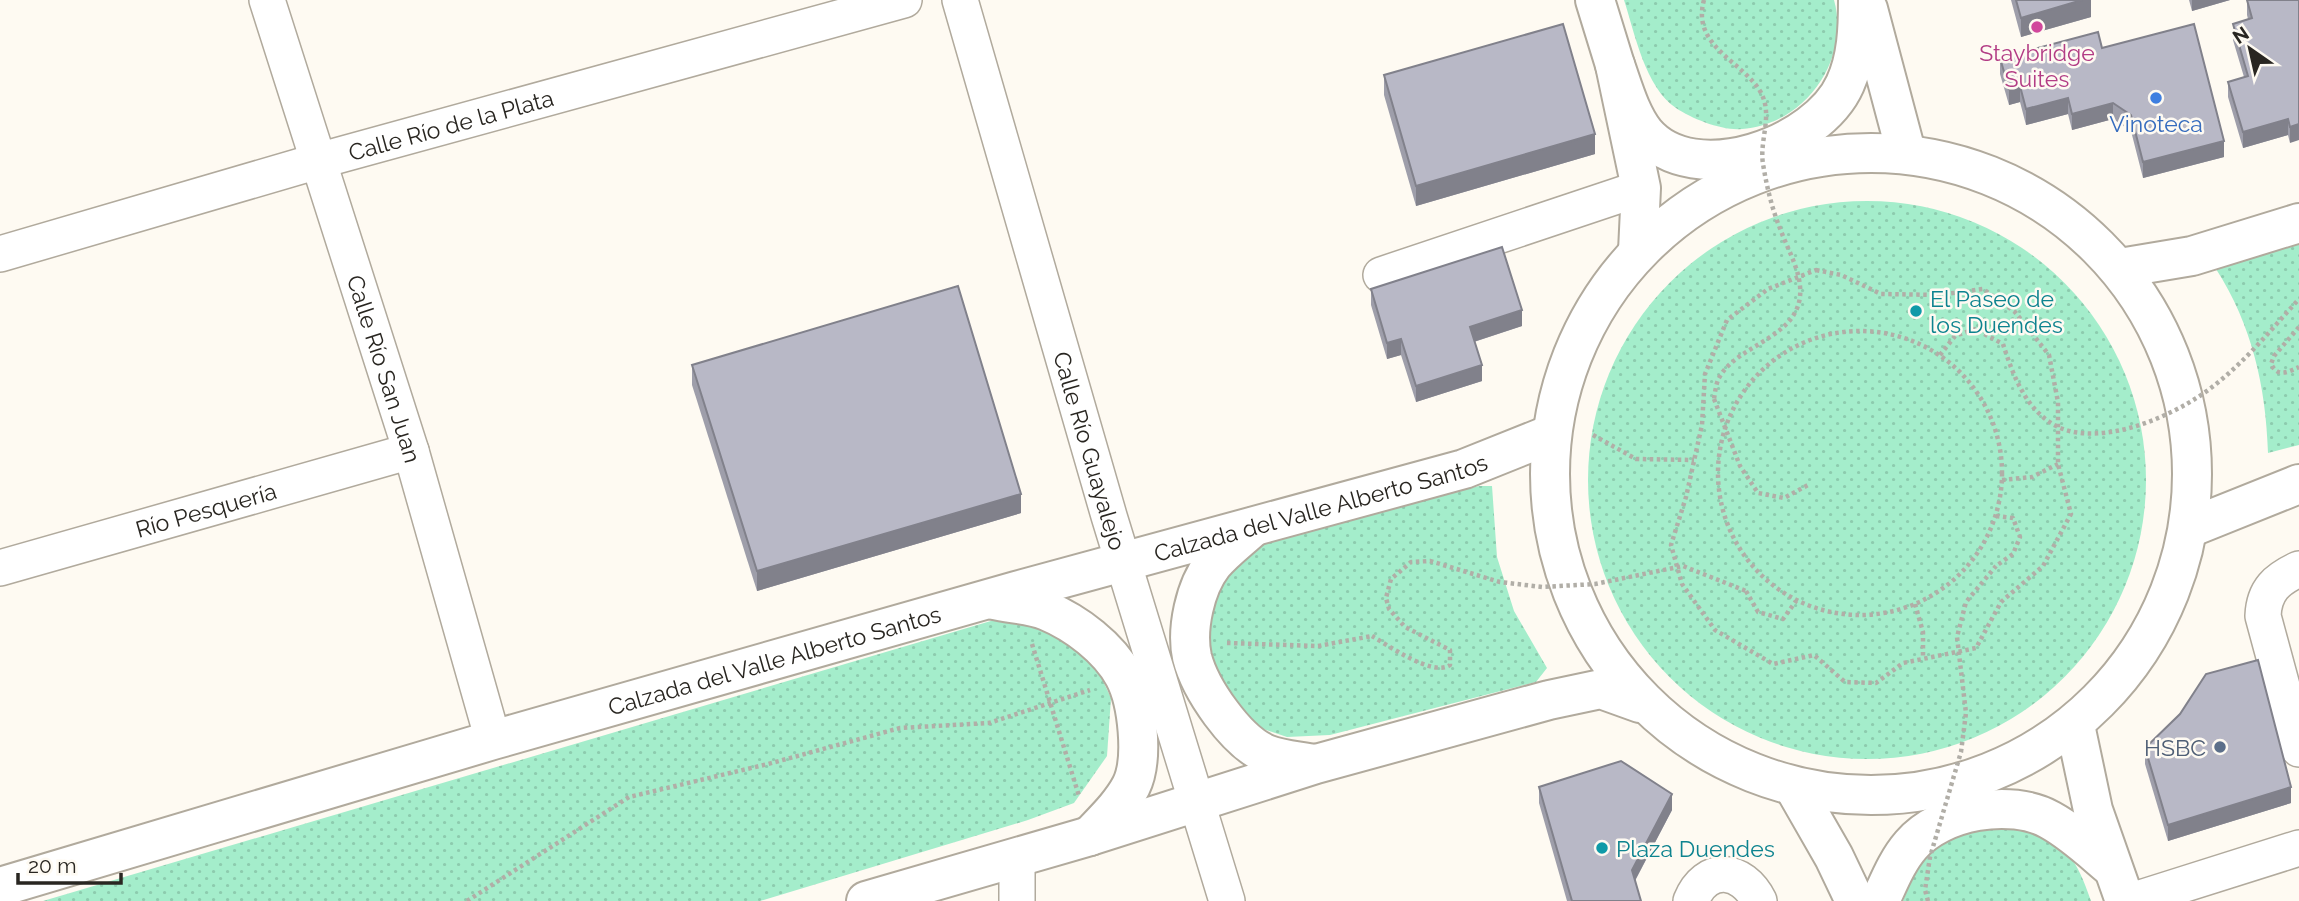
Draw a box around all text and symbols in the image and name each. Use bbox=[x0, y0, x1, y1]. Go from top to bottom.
north arrow bbox=[2215, 14, 2285, 84]
marker: Staybridge Suites bbox=[2029, 19, 2045, 35]
text: N bbox=[2228, 22, 2253, 48]
place label: Staybridge Suites bbox=[1979, 39, 2095, 92]
street label: Calle Río de la Plata bbox=[345, 84, 556, 166]
marker: Vinoteca bbox=[2148, 90, 2164, 106]
place label: Vinoteca bbox=[2109, 110, 2203, 137]
street label: Calle Río San Juan bbox=[342, 271, 427, 466]
place label: El Paseo de los Duendes bbox=[1930, 285, 2063, 338]
marker: El Paseo de los Duendes bbox=[1908, 303, 1924, 319]
street label: Calle Río Guayalejo bbox=[1049, 348, 1132, 553]
street label: Calzada del Valle Alberto Santos bbox=[1151, 448, 1491, 566]
street label: Río Pesquería bbox=[132, 477, 279, 542]
street label: Calzada del Valle Alberto Santos bbox=[605, 600, 944, 720]
place label: HSBC bbox=[2144, 734, 2206, 761]
marker: HSBC bbox=[2212, 739, 2228, 755]
place label: Plaza Duendes bbox=[1616, 835, 1775, 862]
marker: Plaza Duendes bbox=[1594, 840, 1610, 856]
scale bar bbox=[18, 842, 121, 886]
text: 20 m bbox=[28, 853, 76, 878]

